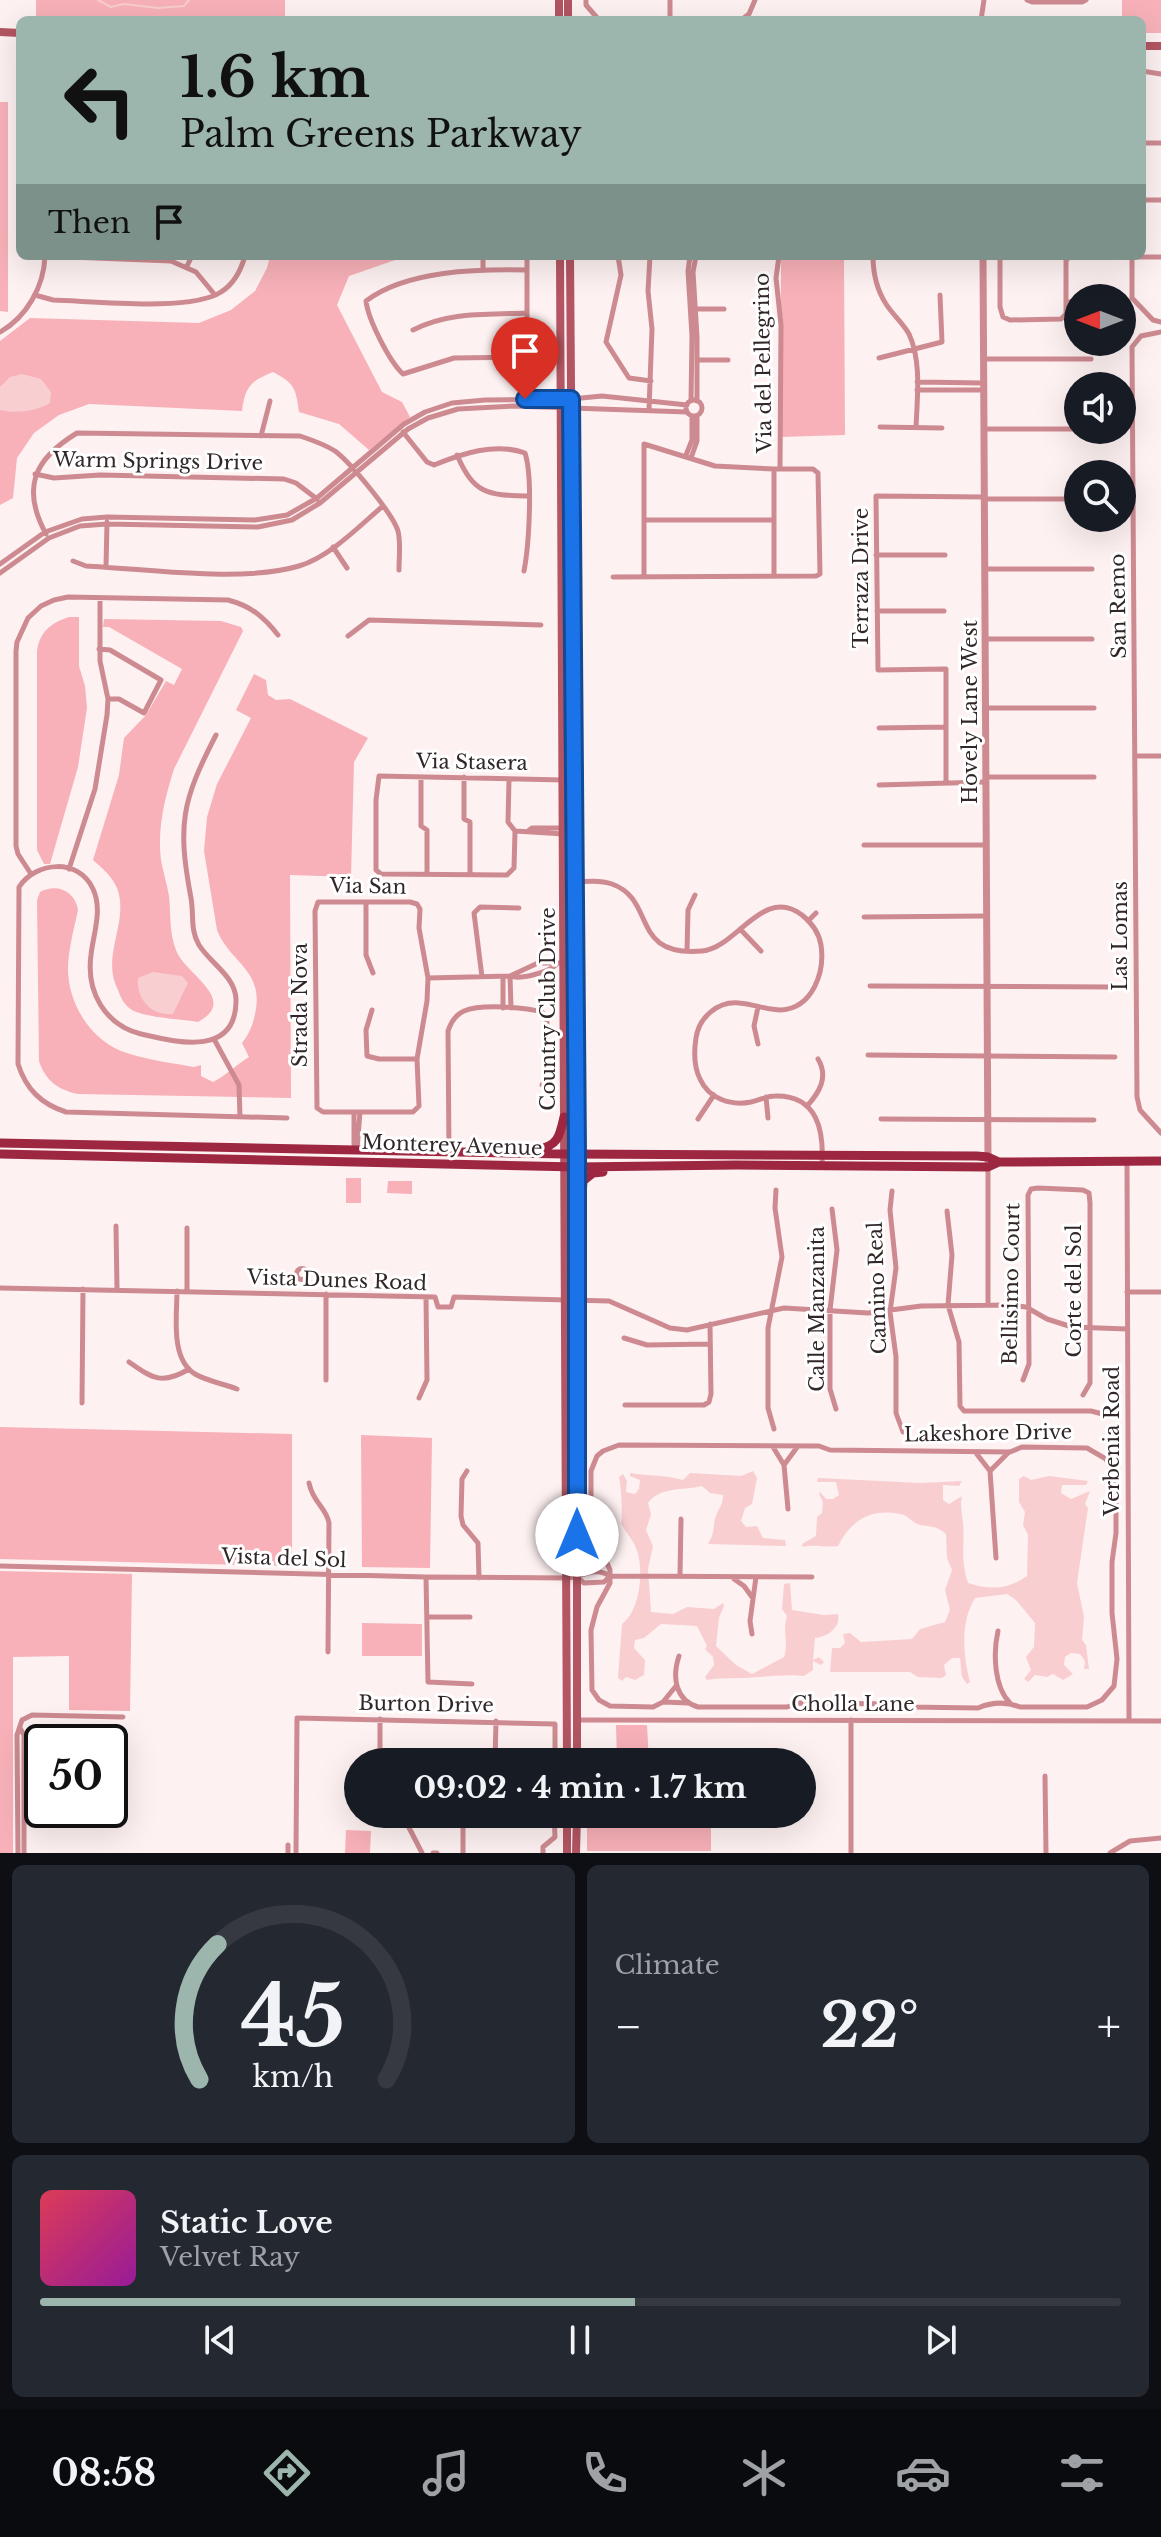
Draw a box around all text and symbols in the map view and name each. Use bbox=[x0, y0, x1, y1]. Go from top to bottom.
text: 1.6 km bbox=[180, 43, 370, 112]
icon: left bbox=[48, 48, 152, 152]
text: Palm Greens Parkway bbox=[180, 112, 582, 157]
icon: arrive bbox=[147, 200, 191, 244]
text: Then bbox=[48, 204, 131, 241]
street label: Via del Pellegrino bbox=[749, 273, 777, 454]
north arrow bbox=[1064, 284, 1136, 356]
map controls bbox=[1064, 284, 1136, 532]
pin bbox=[491, 317, 559, 399]
icon: arrive bbox=[503, 329, 547, 373]
button: sound bbox=[1064, 372, 1136, 444]
street label: Warm Springs Drive bbox=[52, 447, 263, 475]
button: search bbox=[1064, 460, 1136, 532]
street label: Terraza Drive bbox=[849, 508, 873, 648]
street label: San Remo bbox=[1105, 553, 1131, 659]
street label: Hovely Lane West bbox=[958, 620, 982, 804]
street label: Via Stasera bbox=[415, 749, 529, 775]
street label: Via San bbox=[328, 873, 407, 899]
street label: Las Lomas bbox=[1108, 881, 1132, 991]
street label: Country Club Drive bbox=[536, 907, 560, 1111]
street label: Strada Nova bbox=[288, 942, 312, 1067]
street label: Monterey Avenue bbox=[361, 1130, 543, 1160]
street label: Bellisimo Court bbox=[998, 1202, 1024, 1365]
street label: Camino Real bbox=[863, 1221, 891, 1355]
street label: Corte del Sol bbox=[1062, 1224, 1086, 1358]
street label: Calle Manzanita bbox=[805, 1225, 829, 1392]
street label: Vista Dunes Road bbox=[246, 1265, 427, 1295]
street label: Verbenia Road bbox=[1100, 1366, 1124, 1517]
street label: Lakeshore Drive bbox=[904, 1420, 1072, 1446]
position arrow bbox=[535, 1493, 619, 1577]
street label: Vista del Sol bbox=[220, 1544, 347, 1572]
street label: Burton Drive bbox=[358, 1691, 494, 1717]
street label: Cholla Lane bbox=[791, 1692, 915, 1716]
speed limit sign: 50 bbox=[24, 1724, 128, 1828]
text: 09:02 · 4 min · 1.7 km bbox=[413, 1769, 747, 1806]
text: Climate bbox=[615, 1949, 720, 1981]
text: 45 bbox=[241, 1965, 346, 2068]
text: 22° bbox=[821, 1989, 919, 2063]
text: − bbox=[615, 1999, 642, 2054]
text: + bbox=[1097, 1999, 1121, 2054]
text: km/h bbox=[253, 2059, 334, 2095]
text: Static Love bbox=[160, 2204, 333, 2241]
text: Velvet Ray bbox=[160, 2241, 300, 2273]
icon: previous bbox=[198, 2318, 242, 2362]
icon: pause bbox=[558, 2318, 602, 2362]
icon: next bbox=[919, 2318, 963, 2362]
icon: directions bbox=[259, 2445, 315, 2501]
icon: music bbox=[418, 2445, 474, 2501]
icon: phone bbox=[577, 2445, 633, 2501]
icon: climate bbox=[736, 2445, 792, 2501]
icon: car bbox=[895, 2445, 951, 2501]
icon: filters bbox=[1054, 2445, 1110, 2501]
text: 08:58 bbox=[51, 2451, 156, 2496]

